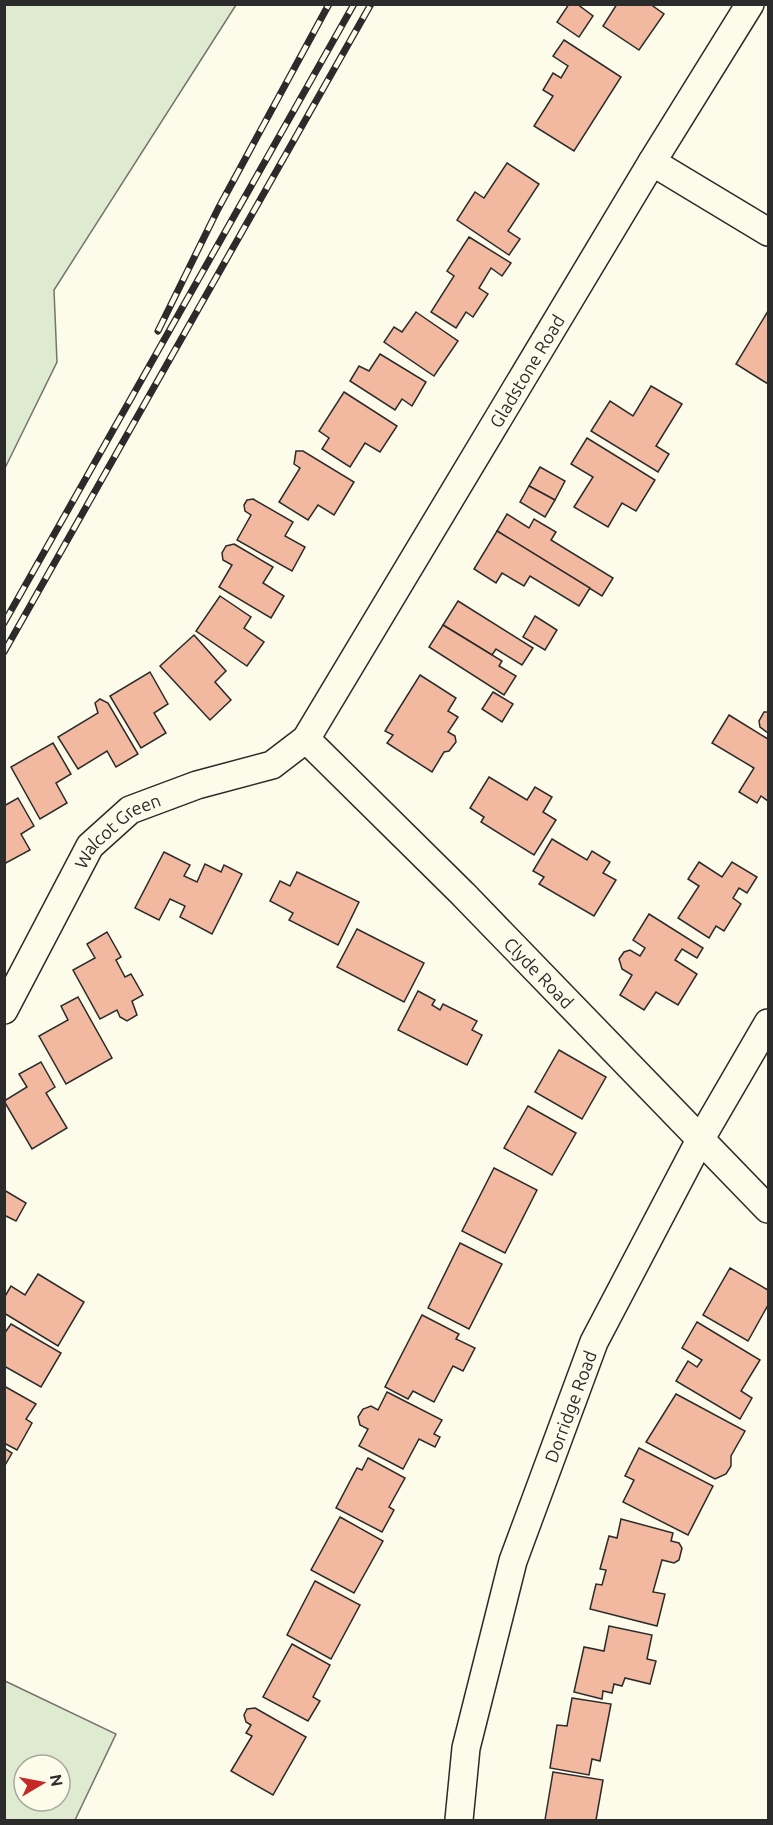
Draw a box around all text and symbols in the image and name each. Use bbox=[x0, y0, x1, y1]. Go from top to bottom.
street label: Gladstone Road bbox=[485, 311, 568, 431]
street label: Walcot Green bbox=[70, 790, 163, 872]
street label: Clyde Road bbox=[500, 933, 578, 1012]
street label: Dorridge Road bbox=[540, 1348, 600, 1465]
north arrow bbox=[12, 1753, 72, 1813]
text: N bbox=[47, 1773, 67, 1788]

